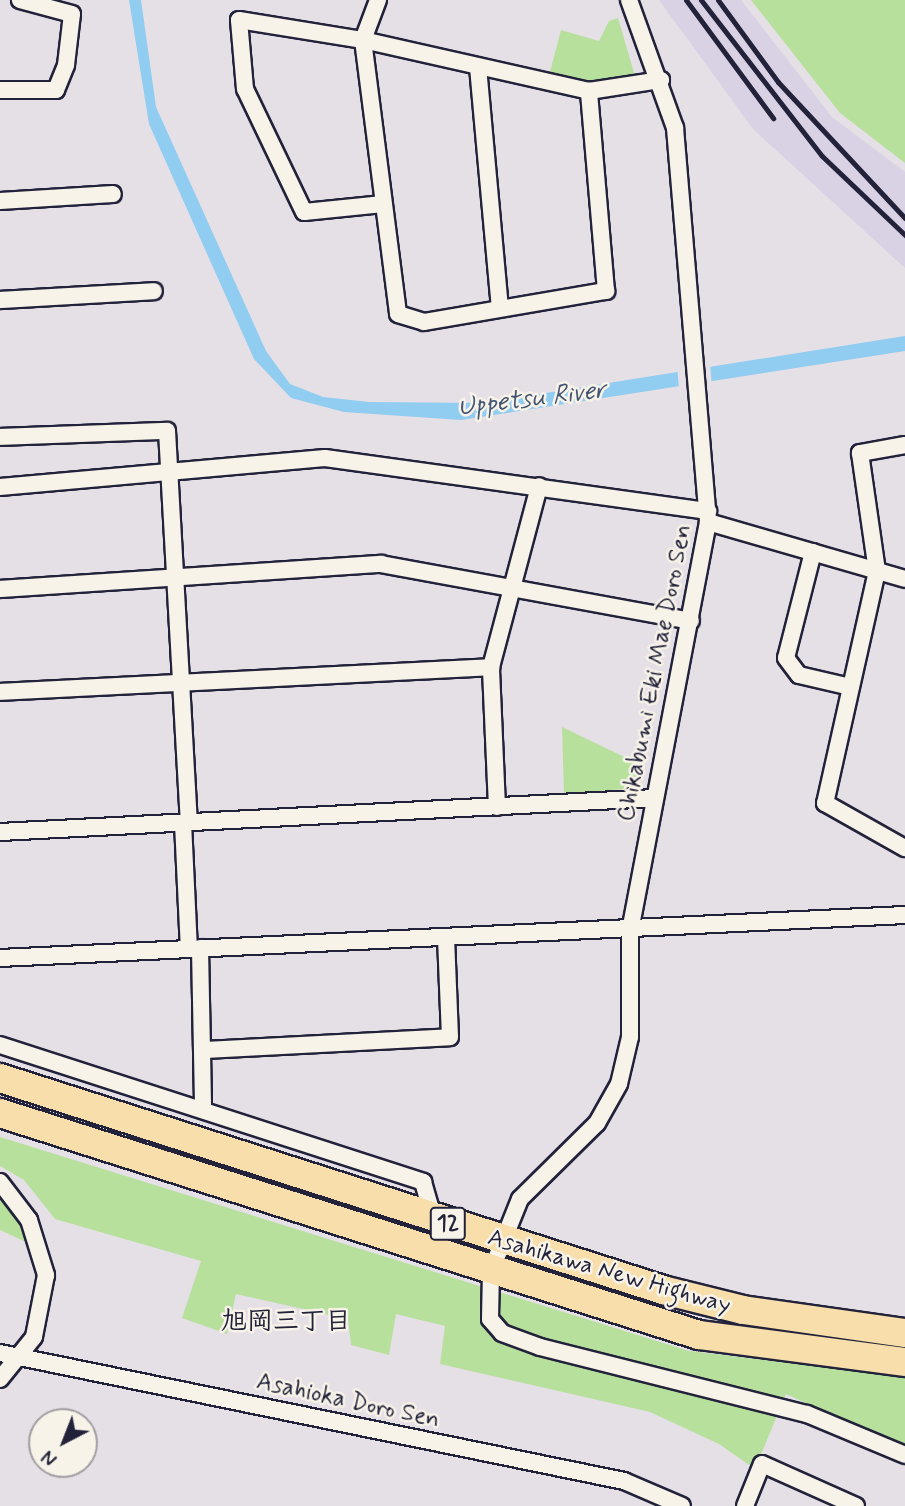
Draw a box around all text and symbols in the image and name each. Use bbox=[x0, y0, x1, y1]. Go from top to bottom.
water label: Uppetsu River bbox=[454, 375, 610, 425]
street label: Chikabumi Eki Mae Doro Sen bbox=[612, 524, 698, 822]
road number: 12 bbox=[429, 1204, 467, 1244]
street label: Asahikawa New Highway bbox=[486, 1224, 732, 1320]
district label: 旭岡三丁目 bbox=[221, 1307, 351, 1339]
street label: Asahioka Doro Sen bbox=[253, 1367, 443, 1435]
north arrow bbox=[28, 1408, 98, 1478]
text: N bbox=[37, 1444, 63, 1471]

